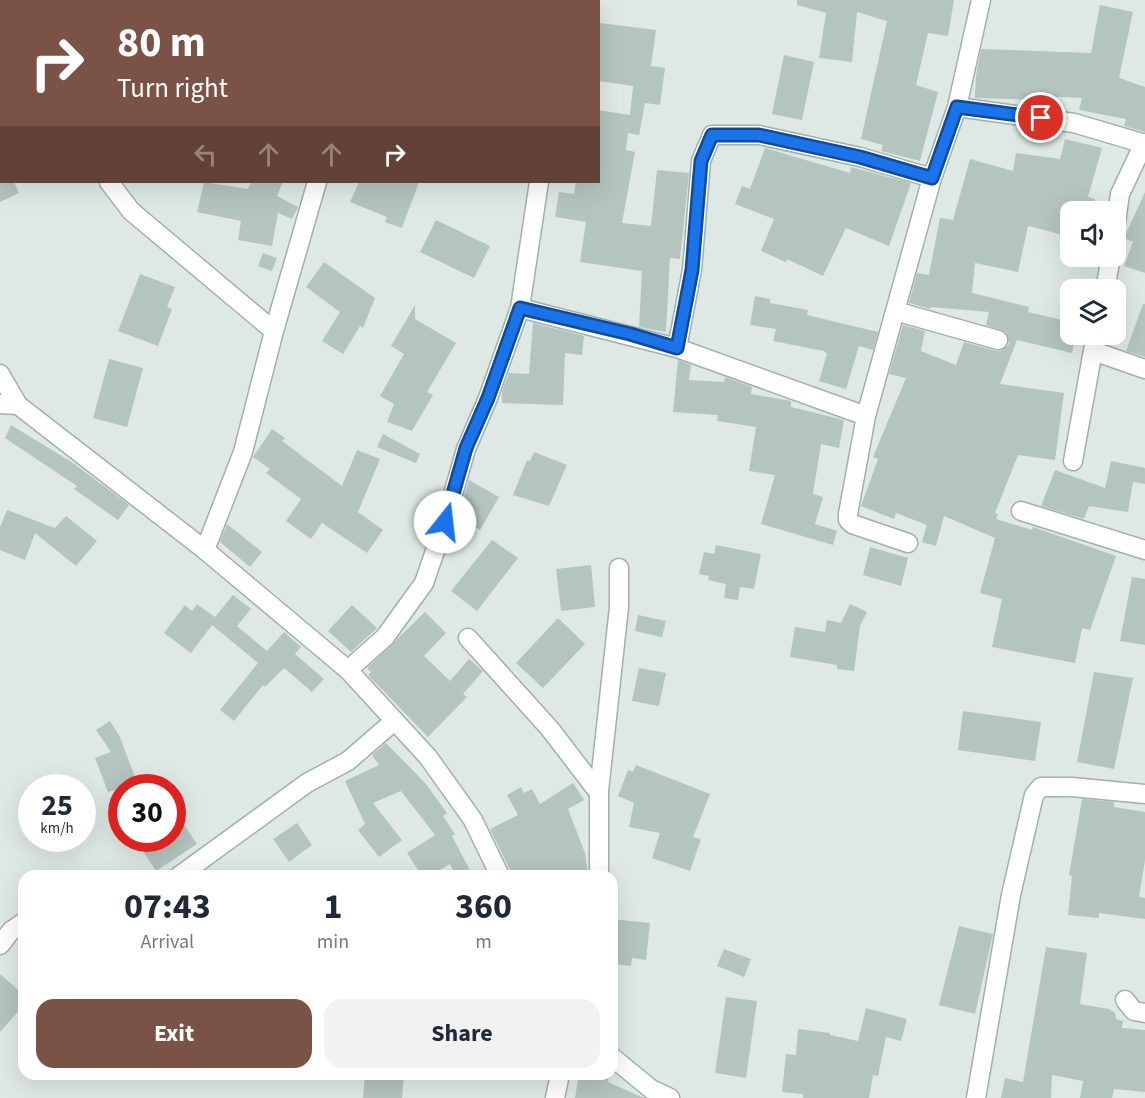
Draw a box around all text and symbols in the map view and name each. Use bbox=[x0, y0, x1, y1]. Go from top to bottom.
text: 80 m bbox=[117, 13, 206, 73]
icon: right bbox=[18, 24, 96, 102]
text: Turn right bbox=[117, 69, 228, 108]
pin bbox=[1015, 92, 1066, 143]
icon: arrive bbox=[1024, 101, 1057, 134]
icon: left bbox=[189, 138, 222, 171]
icon: ahead bbox=[252, 138, 285, 171]
icon: ahead bbox=[315, 138, 348, 171]
icon: right bbox=[378, 138, 411, 171]
map controls bbox=[1060, 201, 1126, 345]
button: sound bbox=[1060, 201, 1126, 267]
button: layers bbox=[1060, 279, 1126, 345]
position arrow bbox=[413, 490, 477, 554]
speed limit sign: 30 bbox=[108, 774, 186, 852]
text: 25 bbox=[41, 784, 73, 827]
text: km/h bbox=[40, 818, 74, 839]
text: 07:43 bbox=[124, 881, 211, 932]
text: 1 bbox=[323, 881, 342, 932]
text: 360 bbox=[455, 881, 512, 932]
text: Arrival bbox=[140, 928, 194, 956]
text: min bbox=[317, 928, 349, 956]
text: m bbox=[475, 928, 492, 956]
button: Exit bbox=[36, 999, 312, 1068]
button: Share bbox=[324, 999, 600, 1068]

